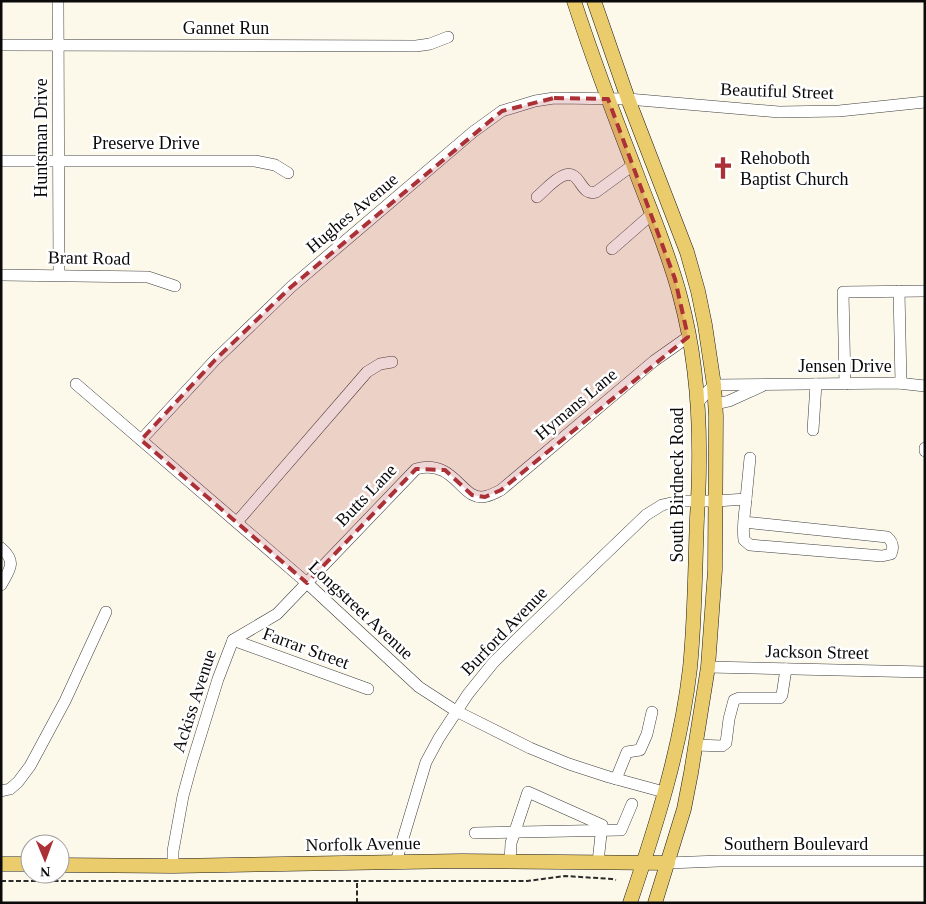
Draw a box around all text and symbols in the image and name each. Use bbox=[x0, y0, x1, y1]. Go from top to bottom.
street label: Gannet Run bbox=[183, 18, 269, 38]
street label: Huntsman Drive bbox=[31, 78, 51, 198]
street label: Beautiful Street bbox=[720, 79, 834, 103]
street label: Preserve Drive bbox=[92, 133, 200, 153]
place label: Rehoboth Baptist Church bbox=[740, 148, 849, 189]
church icon: Rehoboth Baptist Church bbox=[710, 155, 736, 181]
street label: Hughes Avenue bbox=[302, 169, 402, 257]
street label: Brant Road bbox=[48, 247, 130, 269]
street label: Jensen Drive bbox=[798, 356, 892, 376]
street label: Hymans Lane bbox=[531, 364, 621, 444]
street label: South Birdneck Road bbox=[667, 408, 687, 563]
street label: Butts Lane bbox=[332, 460, 400, 530]
street label: Longstreet Avenue bbox=[305, 557, 417, 663]
street label: Burford Avenue bbox=[457, 583, 551, 679]
street label: Farrar Street bbox=[260, 623, 352, 673]
street label: Jackson Street bbox=[765, 641, 869, 663]
street label: Ackiss Avenue bbox=[168, 647, 220, 755]
street label: Norfolk Avenue bbox=[305, 833, 421, 855]
north arrow bbox=[20, 834, 70, 884]
street label: Southern Boulevard bbox=[724, 834, 868, 854]
text: N bbox=[40, 864, 50, 879]

